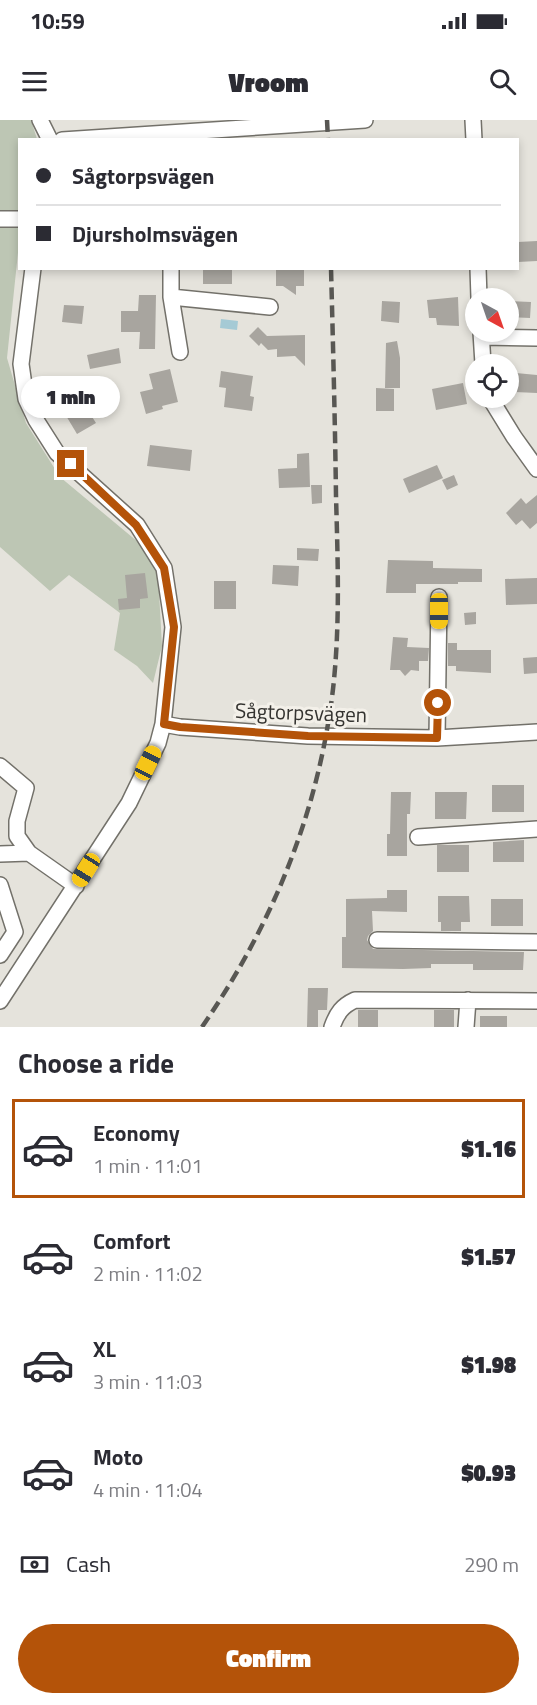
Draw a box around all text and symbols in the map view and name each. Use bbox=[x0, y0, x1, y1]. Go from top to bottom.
text: 10:59 bbox=[30, 4, 85, 38]
text: Vroom bbox=[229, 61, 308, 102]
icon: menu bbox=[18, 65, 51, 98]
icon: search bbox=[486, 65, 519, 98]
text: Sågtorpsvägen bbox=[72, 159, 214, 193]
text: Djursholmsvägen bbox=[72, 217, 238, 251]
north arrow bbox=[465, 288, 519, 342]
map controls bbox=[465, 288, 519, 408]
button: locate bbox=[465, 354, 519, 408]
callout: 1 min bbox=[22, 377, 121, 419]
text: 1 min bbox=[46, 381, 95, 412]
route end bbox=[57, 450, 84, 477]
car bbox=[430, 593, 448, 629]
route start bbox=[424, 689, 451, 716]
street label: Sågtorpsvägen bbox=[234, 694, 368, 730]
car bbox=[132, 743, 164, 783]
car bbox=[69, 850, 103, 890]
text: Choose a ride bbox=[18, 1042, 174, 1083]
text: Economy bbox=[93, 1116, 180, 1150]
icon: car bbox=[21, 1122, 75, 1176]
text: $1.16 bbox=[461, 1132, 516, 1166]
text: 1 min · 11:01 bbox=[93, 1150, 203, 1181]
text: Comfort bbox=[93, 1224, 171, 1258]
icon: car bbox=[21, 1230, 75, 1284]
text: $1.57 bbox=[461, 1240, 516, 1274]
text: 2 min · 11:02 bbox=[93, 1258, 203, 1289]
text: XL bbox=[93, 1332, 116, 1366]
icon: car bbox=[21, 1338, 75, 1392]
text: $1.98 bbox=[461, 1348, 516, 1382]
text: 3 min · 11:03 bbox=[93, 1366, 203, 1397]
text: Moto bbox=[93, 1440, 143, 1474]
icon: car bbox=[21, 1446, 75, 1500]
text: $0.93 bbox=[461, 1456, 516, 1490]
text: 4 min · 11:04 bbox=[93, 1474, 203, 1505]
text: Cash bbox=[66, 1547, 111, 1581]
icon: cash bbox=[18, 1548, 51, 1581]
text: 290 m bbox=[464, 1549, 519, 1580]
button: Confirm bbox=[18, 1624, 519, 1693]

